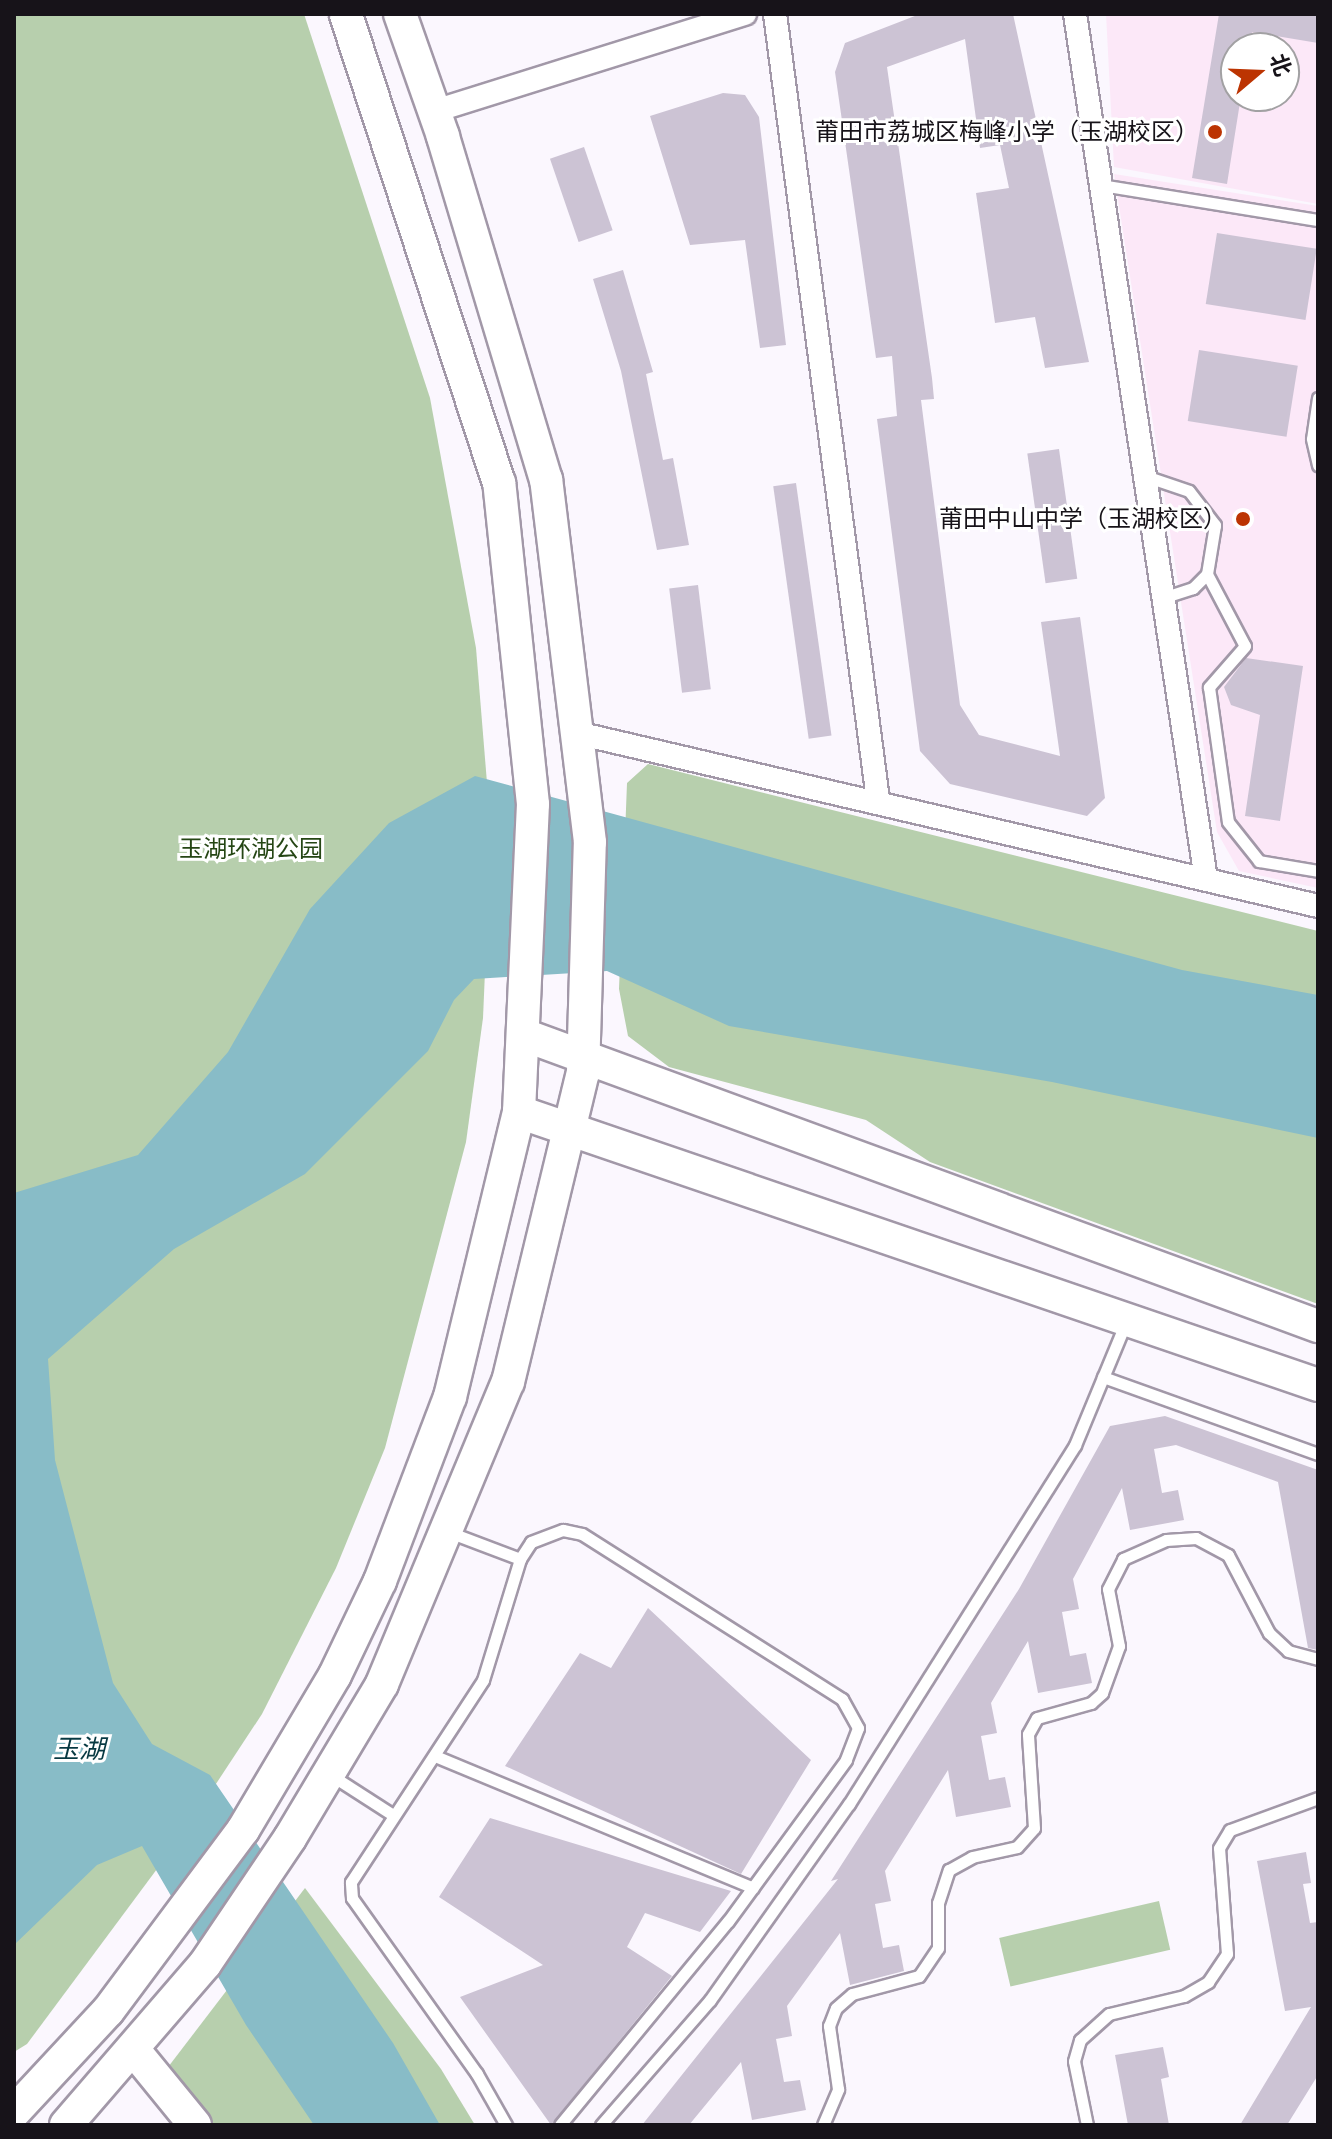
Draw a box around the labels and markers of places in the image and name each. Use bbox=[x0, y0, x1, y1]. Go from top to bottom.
place label: 莆田市荔城区梅峰小学（玉湖校区） bbox=[815, 118, 1199, 146]
marker: 莆田市荔城区梅峰小学（玉湖校区） bbox=[1206, 123, 1224, 141]
place label: 莆田中山中学（玉湖校区） bbox=[939, 505, 1227, 533]
marker: 莆田中山中学（玉湖校区） bbox=[1234, 510, 1252, 528]

